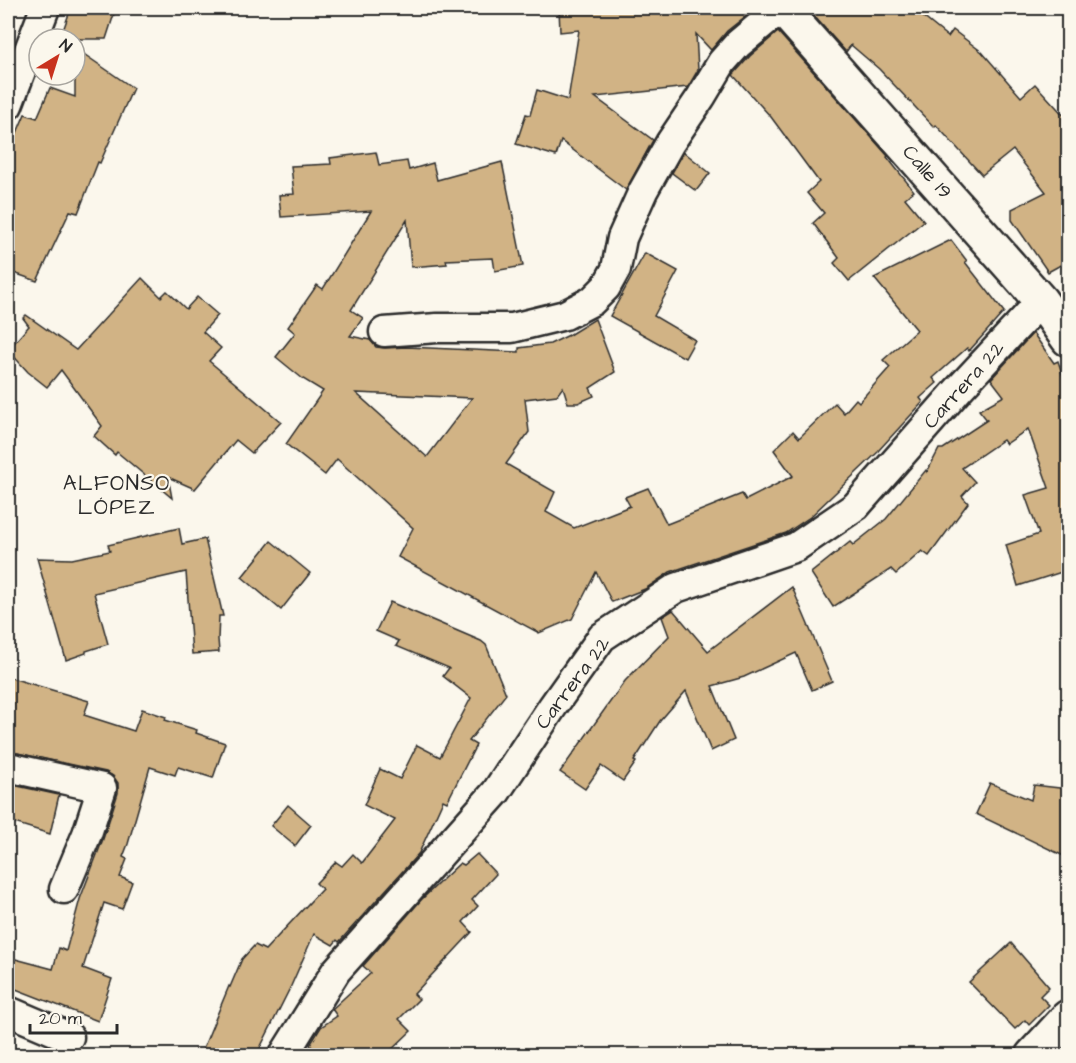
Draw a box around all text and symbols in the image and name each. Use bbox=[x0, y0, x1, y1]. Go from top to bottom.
north arrow bbox=[27, 27, 87, 87]
text: N bbox=[55, 34, 76, 58]
street label: Calle 19 bbox=[896, 139, 958, 205]
street label: Carrera 22 bbox=[917, 335, 1011, 435]
district label: ALFONSO LÓPEZ bbox=[63, 469, 171, 522]
street label: Carrera 22 bbox=[529, 630, 617, 735]
scale bar bbox=[30, 997, 117, 1035]
text: 20 m bbox=[39, 1006, 82, 1031]

